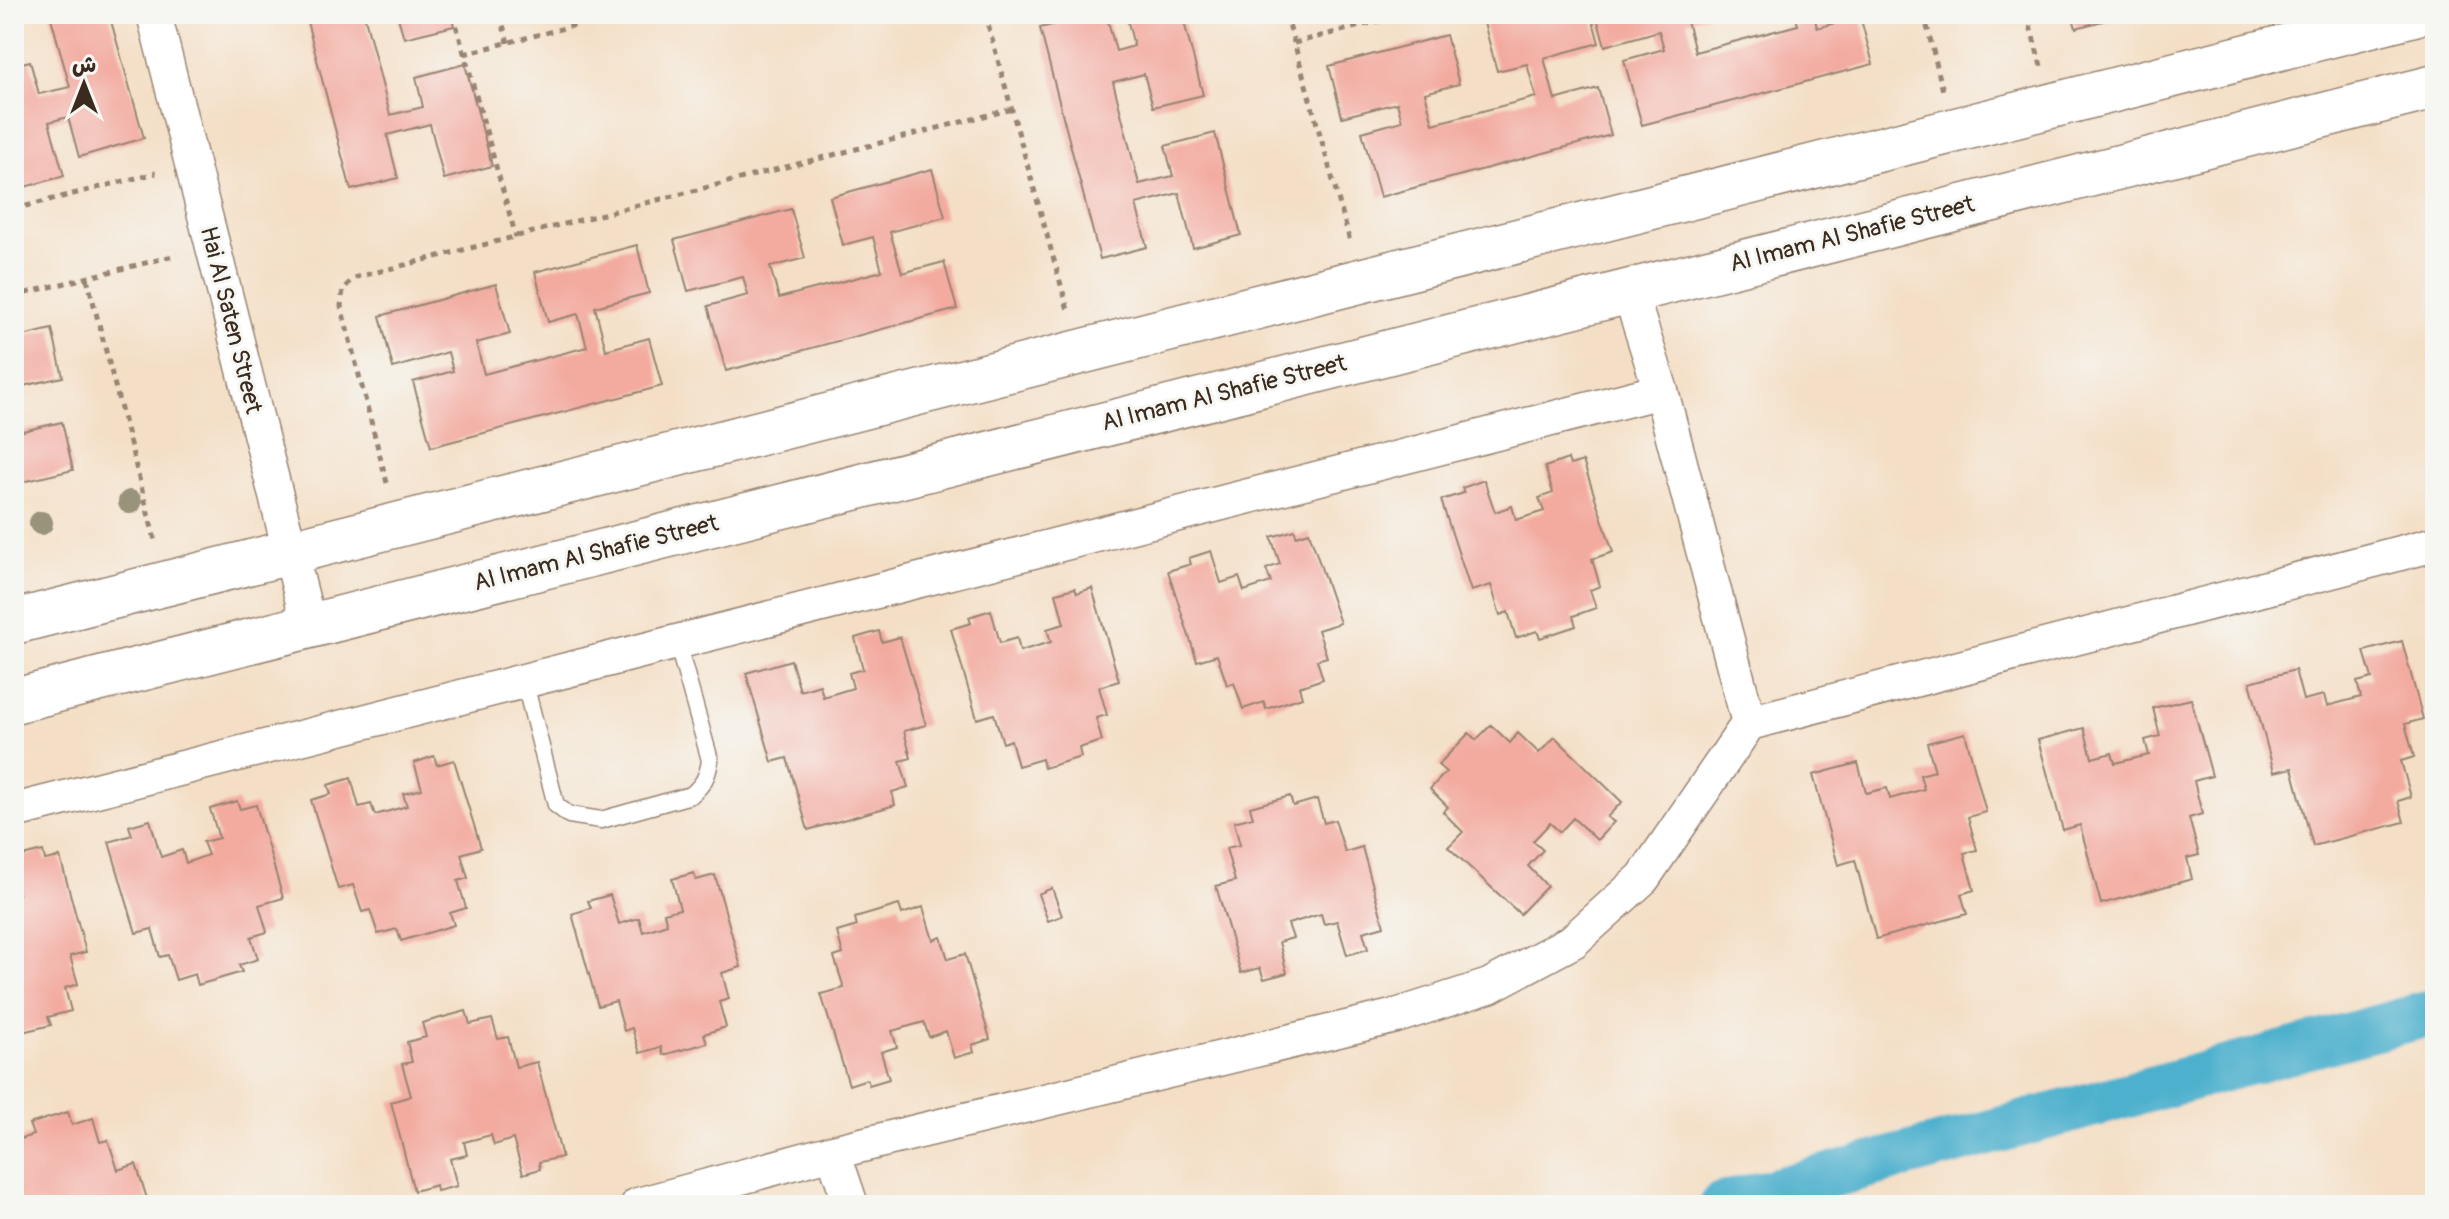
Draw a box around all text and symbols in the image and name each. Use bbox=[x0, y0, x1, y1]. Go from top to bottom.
north arrow bbox=[44, 44, 124, 124]
text: ش bbox=[72, 51, 96, 79]
street label: Al Imam Al Shafie Street bbox=[1727, 189, 1978, 278]
street label: Hai Al Saten Street bbox=[194, 224, 268, 417]
street label: Al Imam Al Shafie Street bbox=[1099, 348, 1350, 437]
street label: Al Imam Al Shafie Street bbox=[471, 508, 722, 597]

